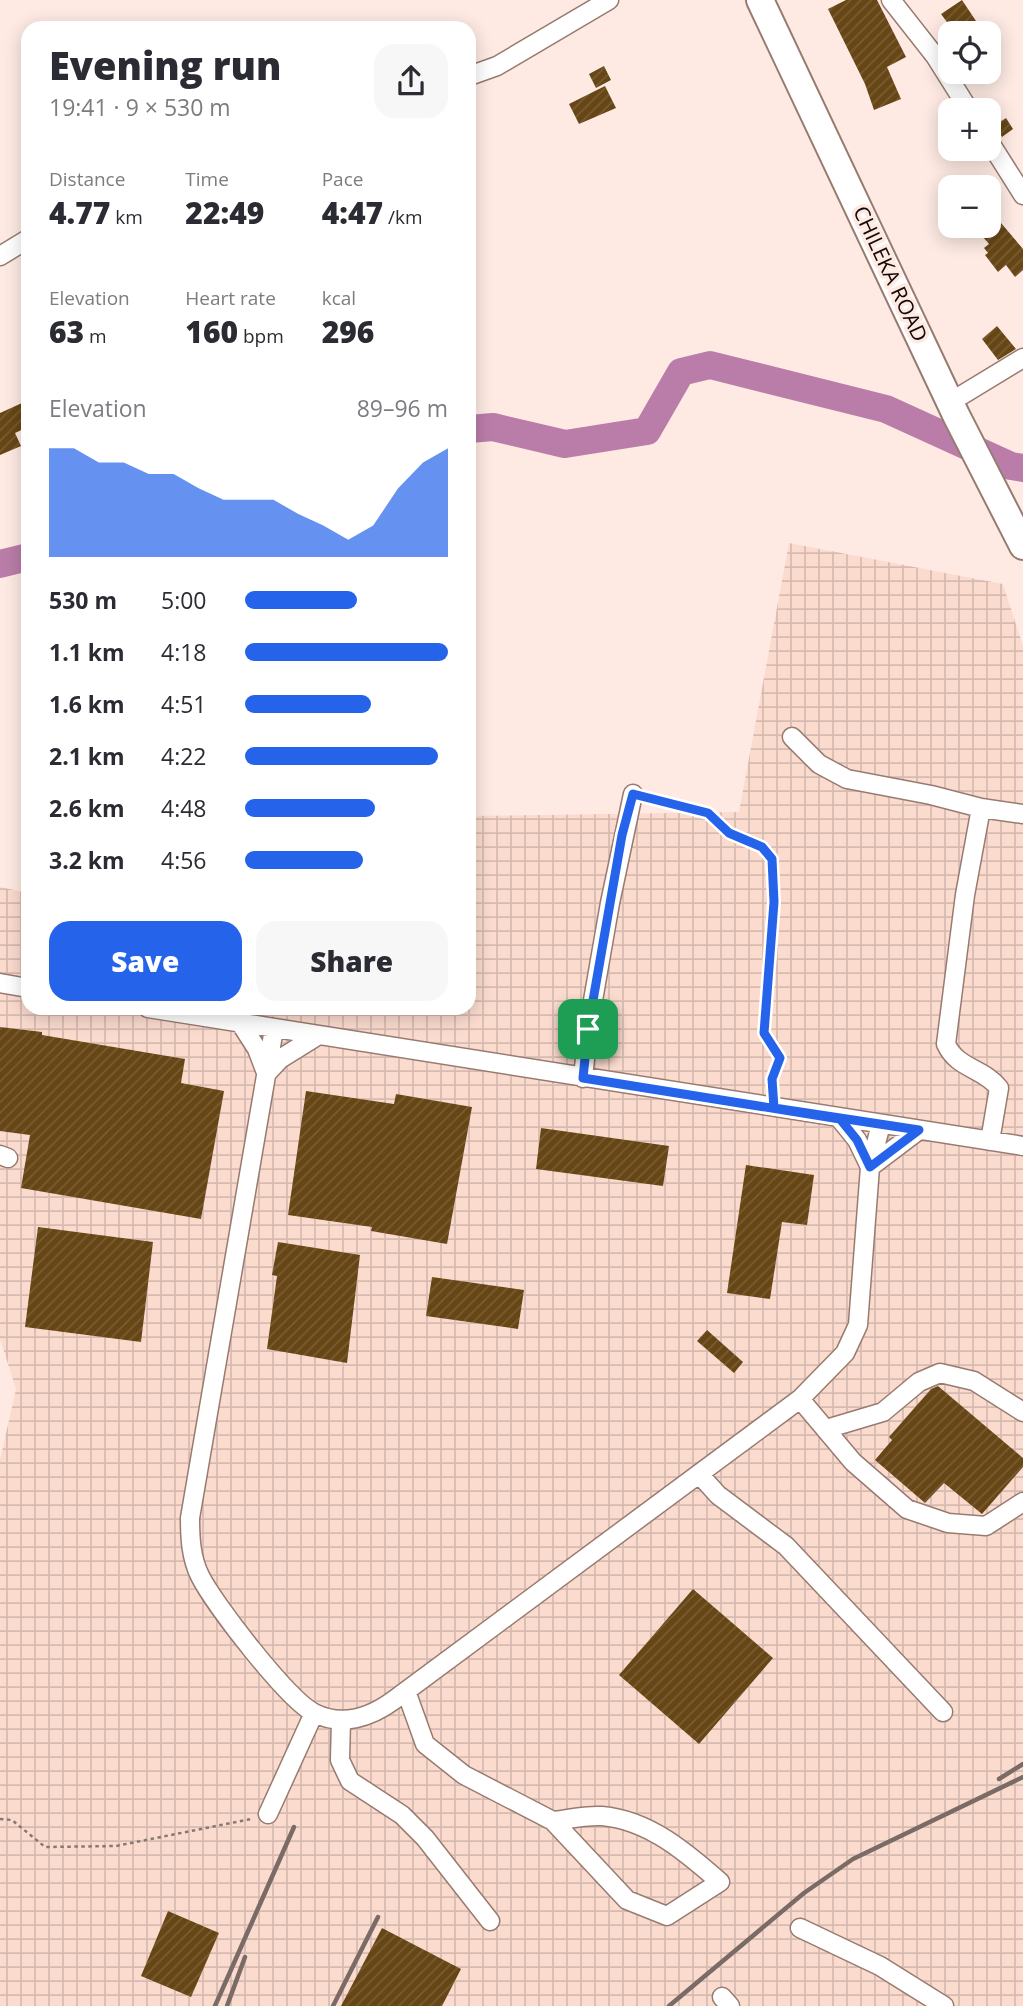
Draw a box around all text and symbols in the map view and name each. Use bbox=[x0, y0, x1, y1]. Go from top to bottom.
map controls bbox=[938, 21, 1001, 238]
button: locate bbox=[938, 21, 1001, 84]
text: Evening run bbox=[49, 39, 281, 91]
button: share bbox=[374, 44, 448, 118]
text: 19:41 · 9 × 530 m bbox=[49, 91, 231, 123]
button: + bbox=[938, 98, 1001, 161]
text: Distance bbox=[49, 166, 125, 192]
text: Time bbox=[185, 166, 229, 192]
text: Pace bbox=[322, 166, 363, 192]
button: − bbox=[938, 175, 1001, 238]
text: 4.77 bbox=[49, 192, 110, 233]
text: 22:49 bbox=[185, 192, 264, 233]
text: 4:47 bbox=[322, 192, 383, 233]
street label: CHILEKA ROAD bbox=[847, 201, 935, 346]
text: km bbox=[110, 204, 143, 230]
text: /km bbox=[383, 204, 423, 230]
text: Elevation bbox=[49, 285, 130, 311]
text: Heart rate bbox=[185, 285, 276, 311]
text: kcal bbox=[322, 285, 356, 311]
text: 63 bbox=[49, 311, 84, 352]
text: 160 bbox=[185, 311, 238, 352]
text: 296 bbox=[322, 311, 374, 352]
text: m bbox=[84, 323, 107, 349]
text: bpm bbox=[238, 323, 284, 349]
text: Elevation bbox=[49, 392, 147, 424]
text: 89–96 m bbox=[357, 392, 448, 424]
text: 530 m bbox=[49, 584, 117, 616]
text: 5:00 bbox=[161, 584, 207, 616]
text: 1.1 km bbox=[49, 636, 125, 668]
text: 4:18 bbox=[161, 636, 207, 668]
text: 1.6 km bbox=[49, 688, 125, 720]
text: 4:51 bbox=[161, 688, 207, 720]
text: 2.1 km bbox=[49, 740, 125, 772]
text: 4:22 bbox=[161, 740, 207, 772]
text: 2.6 km bbox=[49, 792, 125, 824]
text: 4:48 bbox=[161, 792, 207, 824]
text: 3.2 km bbox=[49, 844, 125, 876]
text: 4:56 bbox=[161, 844, 207, 876]
button: Save bbox=[49, 921, 242, 1001]
button: Share bbox=[256, 921, 448, 1001]
pin bbox=[558, 999, 618, 1059]
icon: arrive bbox=[569, 1010, 607, 1048]

